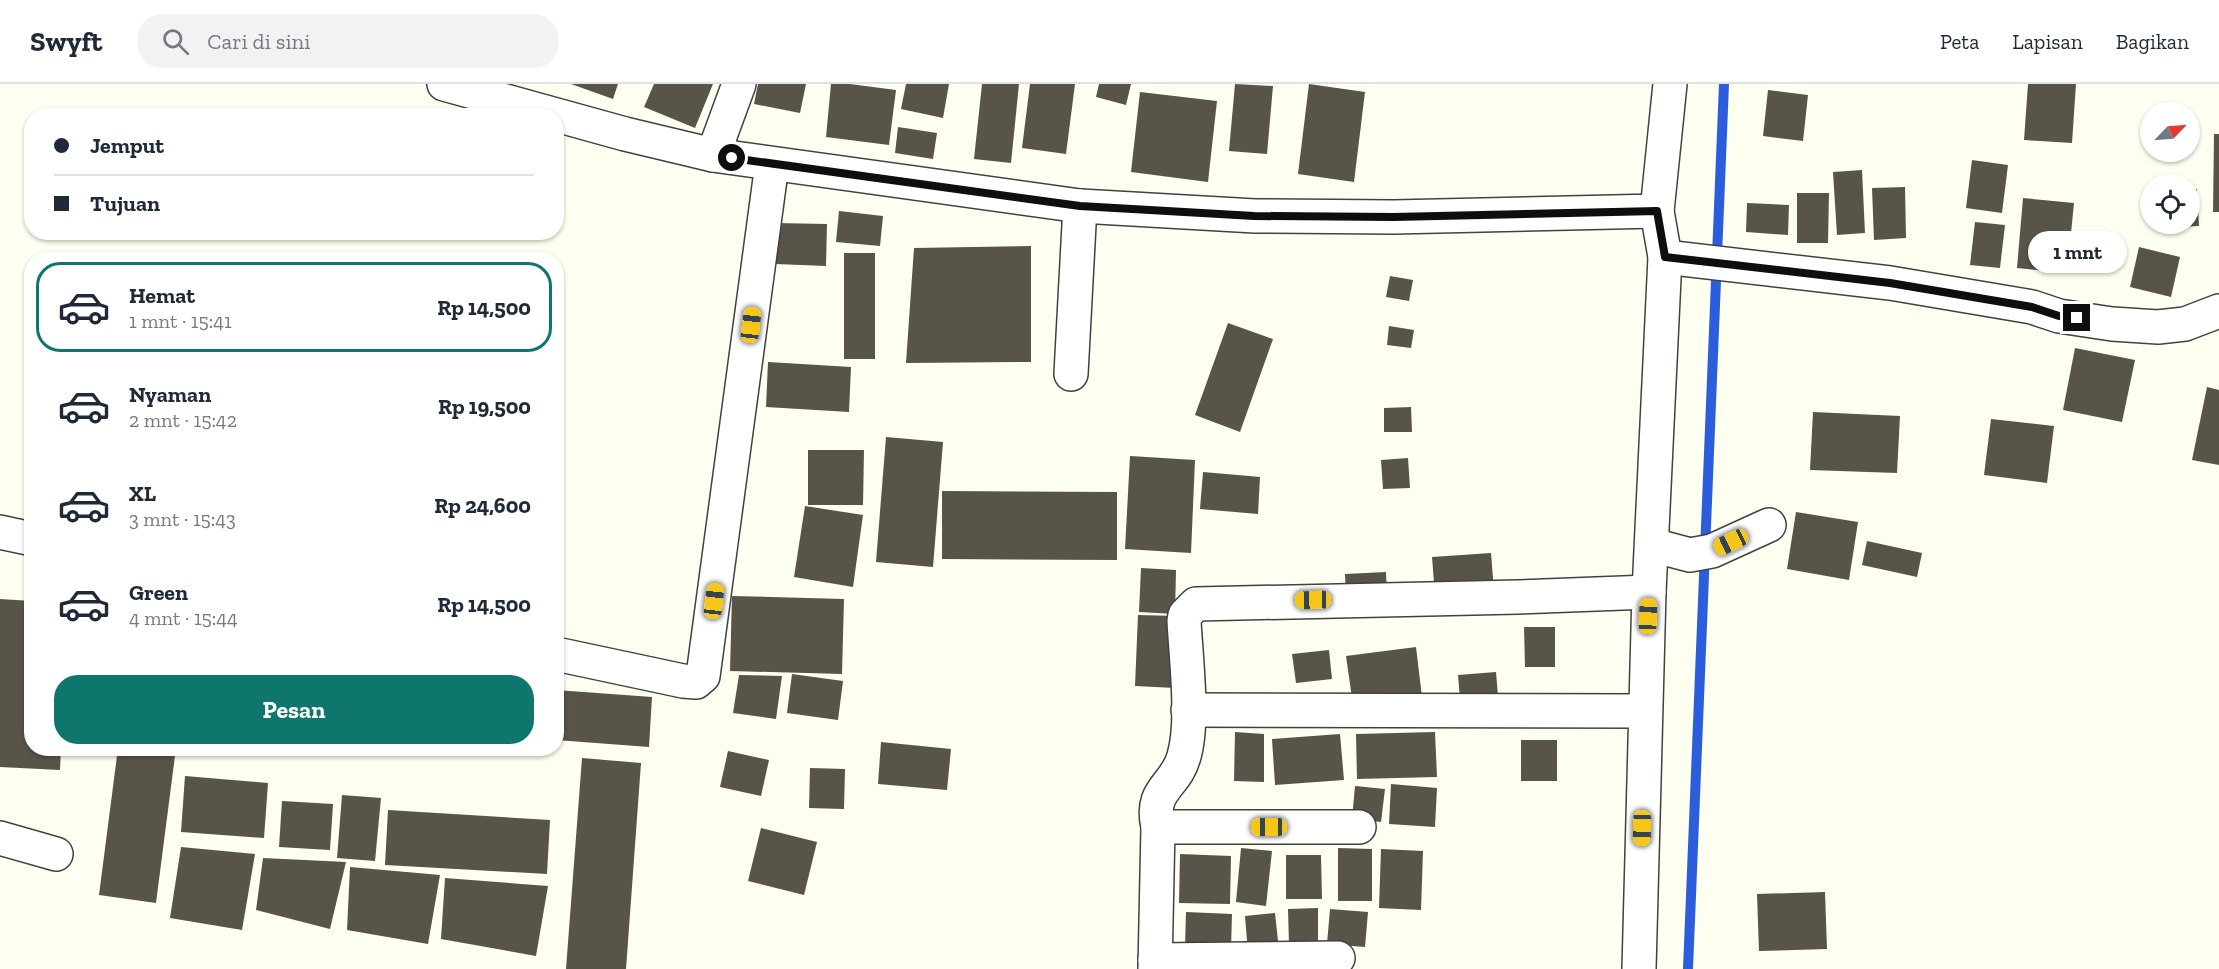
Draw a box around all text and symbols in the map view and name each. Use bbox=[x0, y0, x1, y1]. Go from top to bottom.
search box bbox=[138, 14, 558, 68]
text: Swyft bbox=[30, 25, 102, 58]
icon: search bbox=[159, 25, 192, 58]
text: Cari di sini bbox=[207, 28, 310, 55]
text: Peta bbox=[1940, 29, 1979, 54]
text: Lapisan bbox=[2012, 29, 2083, 54]
text: Bagikan bbox=[2116, 29, 2189, 54]
north arrow bbox=[2140, 102, 2200, 162]
map controls bbox=[2140, 102, 2200, 234]
text: Jemput bbox=[90, 132, 164, 159]
route start bbox=[718, 144, 745, 171]
button: locate bbox=[2140, 174, 2200, 234]
text: Tujuan bbox=[90, 190, 160, 217]
callout: 1 mnt bbox=[2028, 231, 2126, 273]
text: 1 mnt bbox=[2053, 240, 2102, 264]
icon: car bbox=[57, 280, 111, 334]
text: Hemat bbox=[129, 282, 195, 309]
text: Rp 14,500 bbox=[437, 294, 531, 321]
route end bbox=[2063, 304, 2090, 331]
car bbox=[740, 306, 762, 344]
text: 1 mnt · 15:41 bbox=[129, 309, 232, 333]
icon: car bbox=[57, 379, 111, 433]
text: Nyaman bbox=[129, 381, 211, 408]
text: Rp 19,500 bbox=[438, 393, 531, 420]
text: 2 mnt · 15:42 bbox=[129, 408, 237, 432]
icon: car bbox=[57, 478, 111, 532]
text: XL bbox=[129, 480, 156, 507]
text: Rp 24,600 bbox=[434, 492, 531, 519]
text: 3 mnt · 15:43 bbox=[129, 507, 236, 531]
car bbox=[1711, 526, 1751, 558]
icon: car bbox=[57, 577, 111, 631]
text: Green bbox=[129, 579, 188, 606]
car bbox=[703, 582, 725, 620]
text: Rp 14,500 bbox=[437, 591, 531, 618]
car bbox=[1295, 591, 1331, 609]
car bbox=[1638, 598, 1658, 634]
text: 4 mnt · 15:44 bbox=[129, 606, 238, 630]
button: Pesan bbox=[54, 675, 534, 744]
car bbox=[1633, 810, 1651, 846]
car bbox=[1251, 818, 1287, 836]

